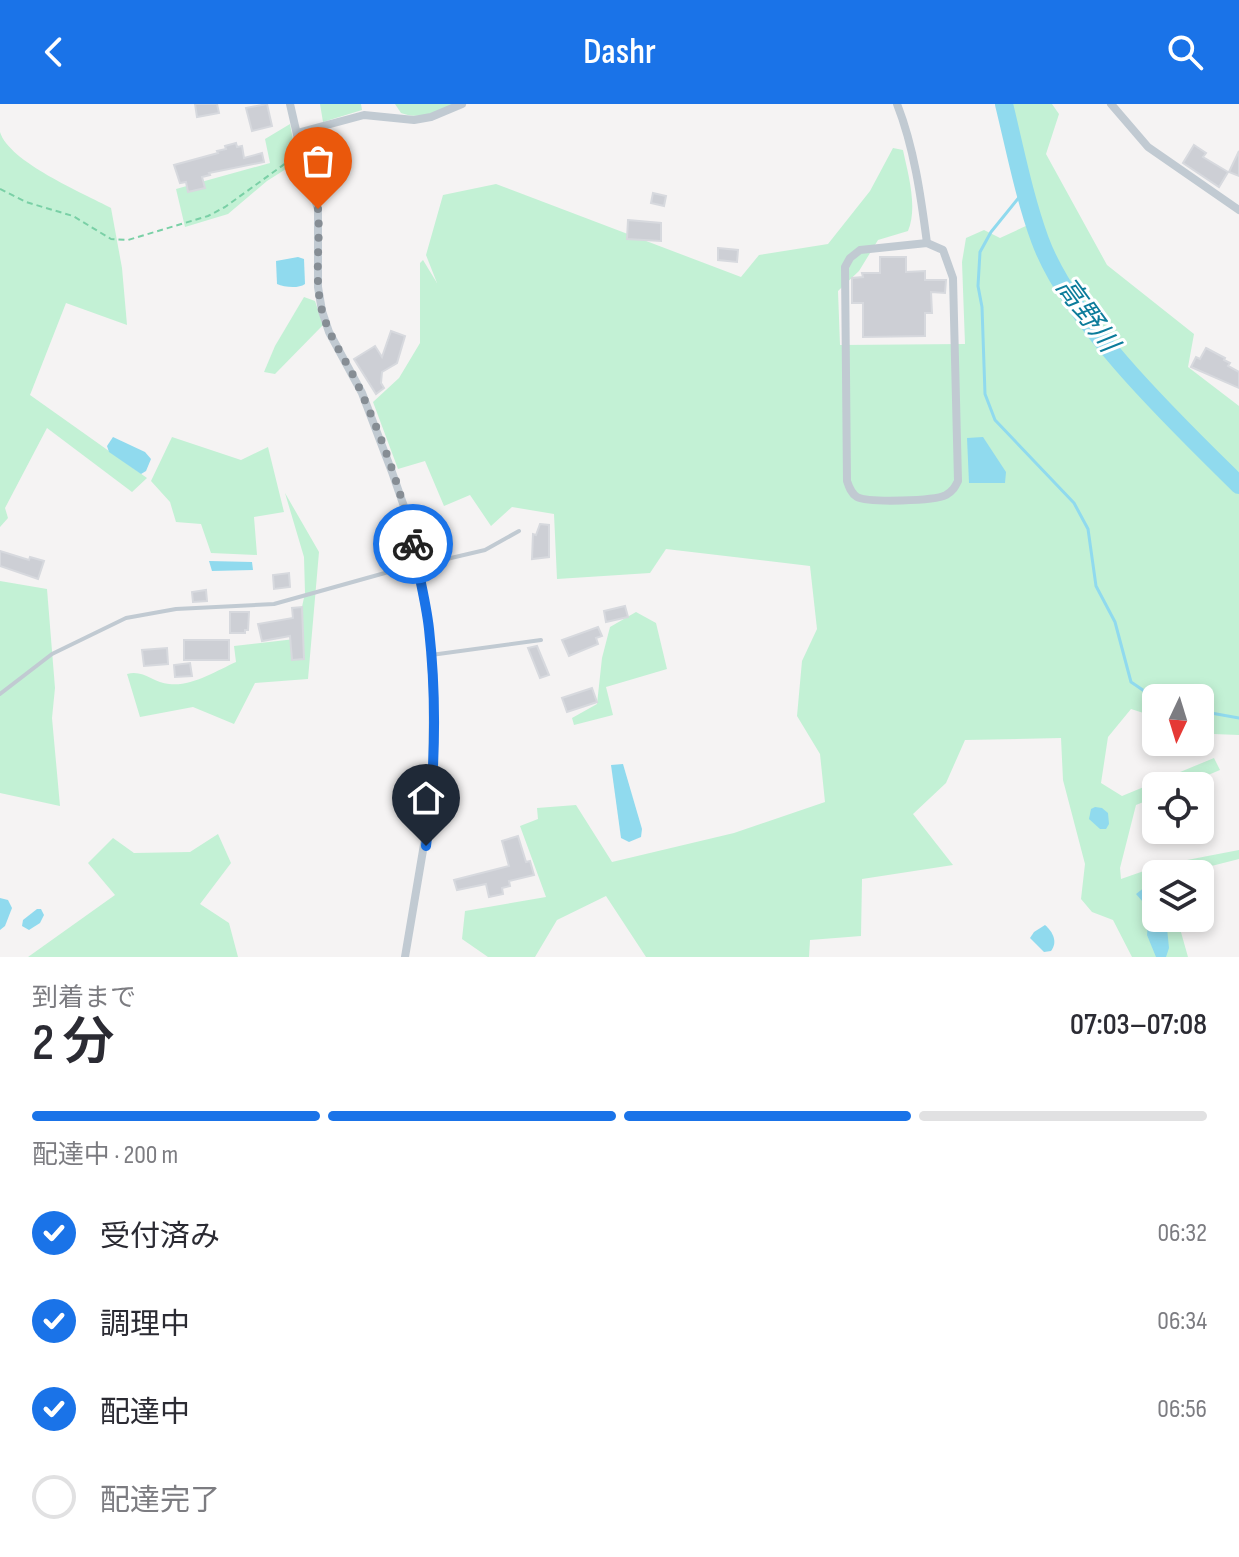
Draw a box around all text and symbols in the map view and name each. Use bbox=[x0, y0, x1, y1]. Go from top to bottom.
icon: back bbox=[32, 30, 76, 74]
icon: search bbox=[1163, 30, 1207, 74]
text: Dashr bbox=[583, 31, 656, 74]
pin bbox=[284, 127, 352, 209]
icon: bag bbox=[296, 139, 340, 183]
water label: 高野川 bbox=[1049, 271, 1127, 361]
courier bbox=[373, 504, 453, 584]
icon: bike bbox=[391, 522, 435, 566]
north arrow bbox=[1142, 684, 1214, 756]
map controls bbox=[1142, 684, 1214, 932]
pin bbox=[392, 764, 460, 846]
button: locate bbox=[1142, 772, 1214, 844]
icon: home bbox=[404, 776, 448, 820]
button: layers bbox=[1142, 860, 1214, 932]
text: 到着まで bbox=[32, 983, 136, 1014]
text: 07:03–07:08 bbox=[1070, 1007, 1207, 1043]
text: 2 分 bbox=[32, 1012, 114, 1075]
text: 配達中 · 200 m bbox=[32, 1140, 178, 1171]
icon: check bbox=[32, 1211, 76, 1255]
text: 06:32 bbox=[1157, 1218, 1207, 1249]
text: 受付済み bbox=[100, 1219, 220, 1255]
icon: check bbox=[32, 1299, 76, 1343]
text: 06:34 bbox=[1157, 1306, 1207, 1337]
text: 調理中 bbox=[100, 1307, 190, 1343]
icon: check bbox=[32, 1387, 76, 1431]
text: 06:56 bbox=[1157, 1394, 1207, 1425]
text: 配達中 bbox=[100, 1395, 190, 1431]
text: 配達完了 bbox=[100, 1483, 220, 1519]

